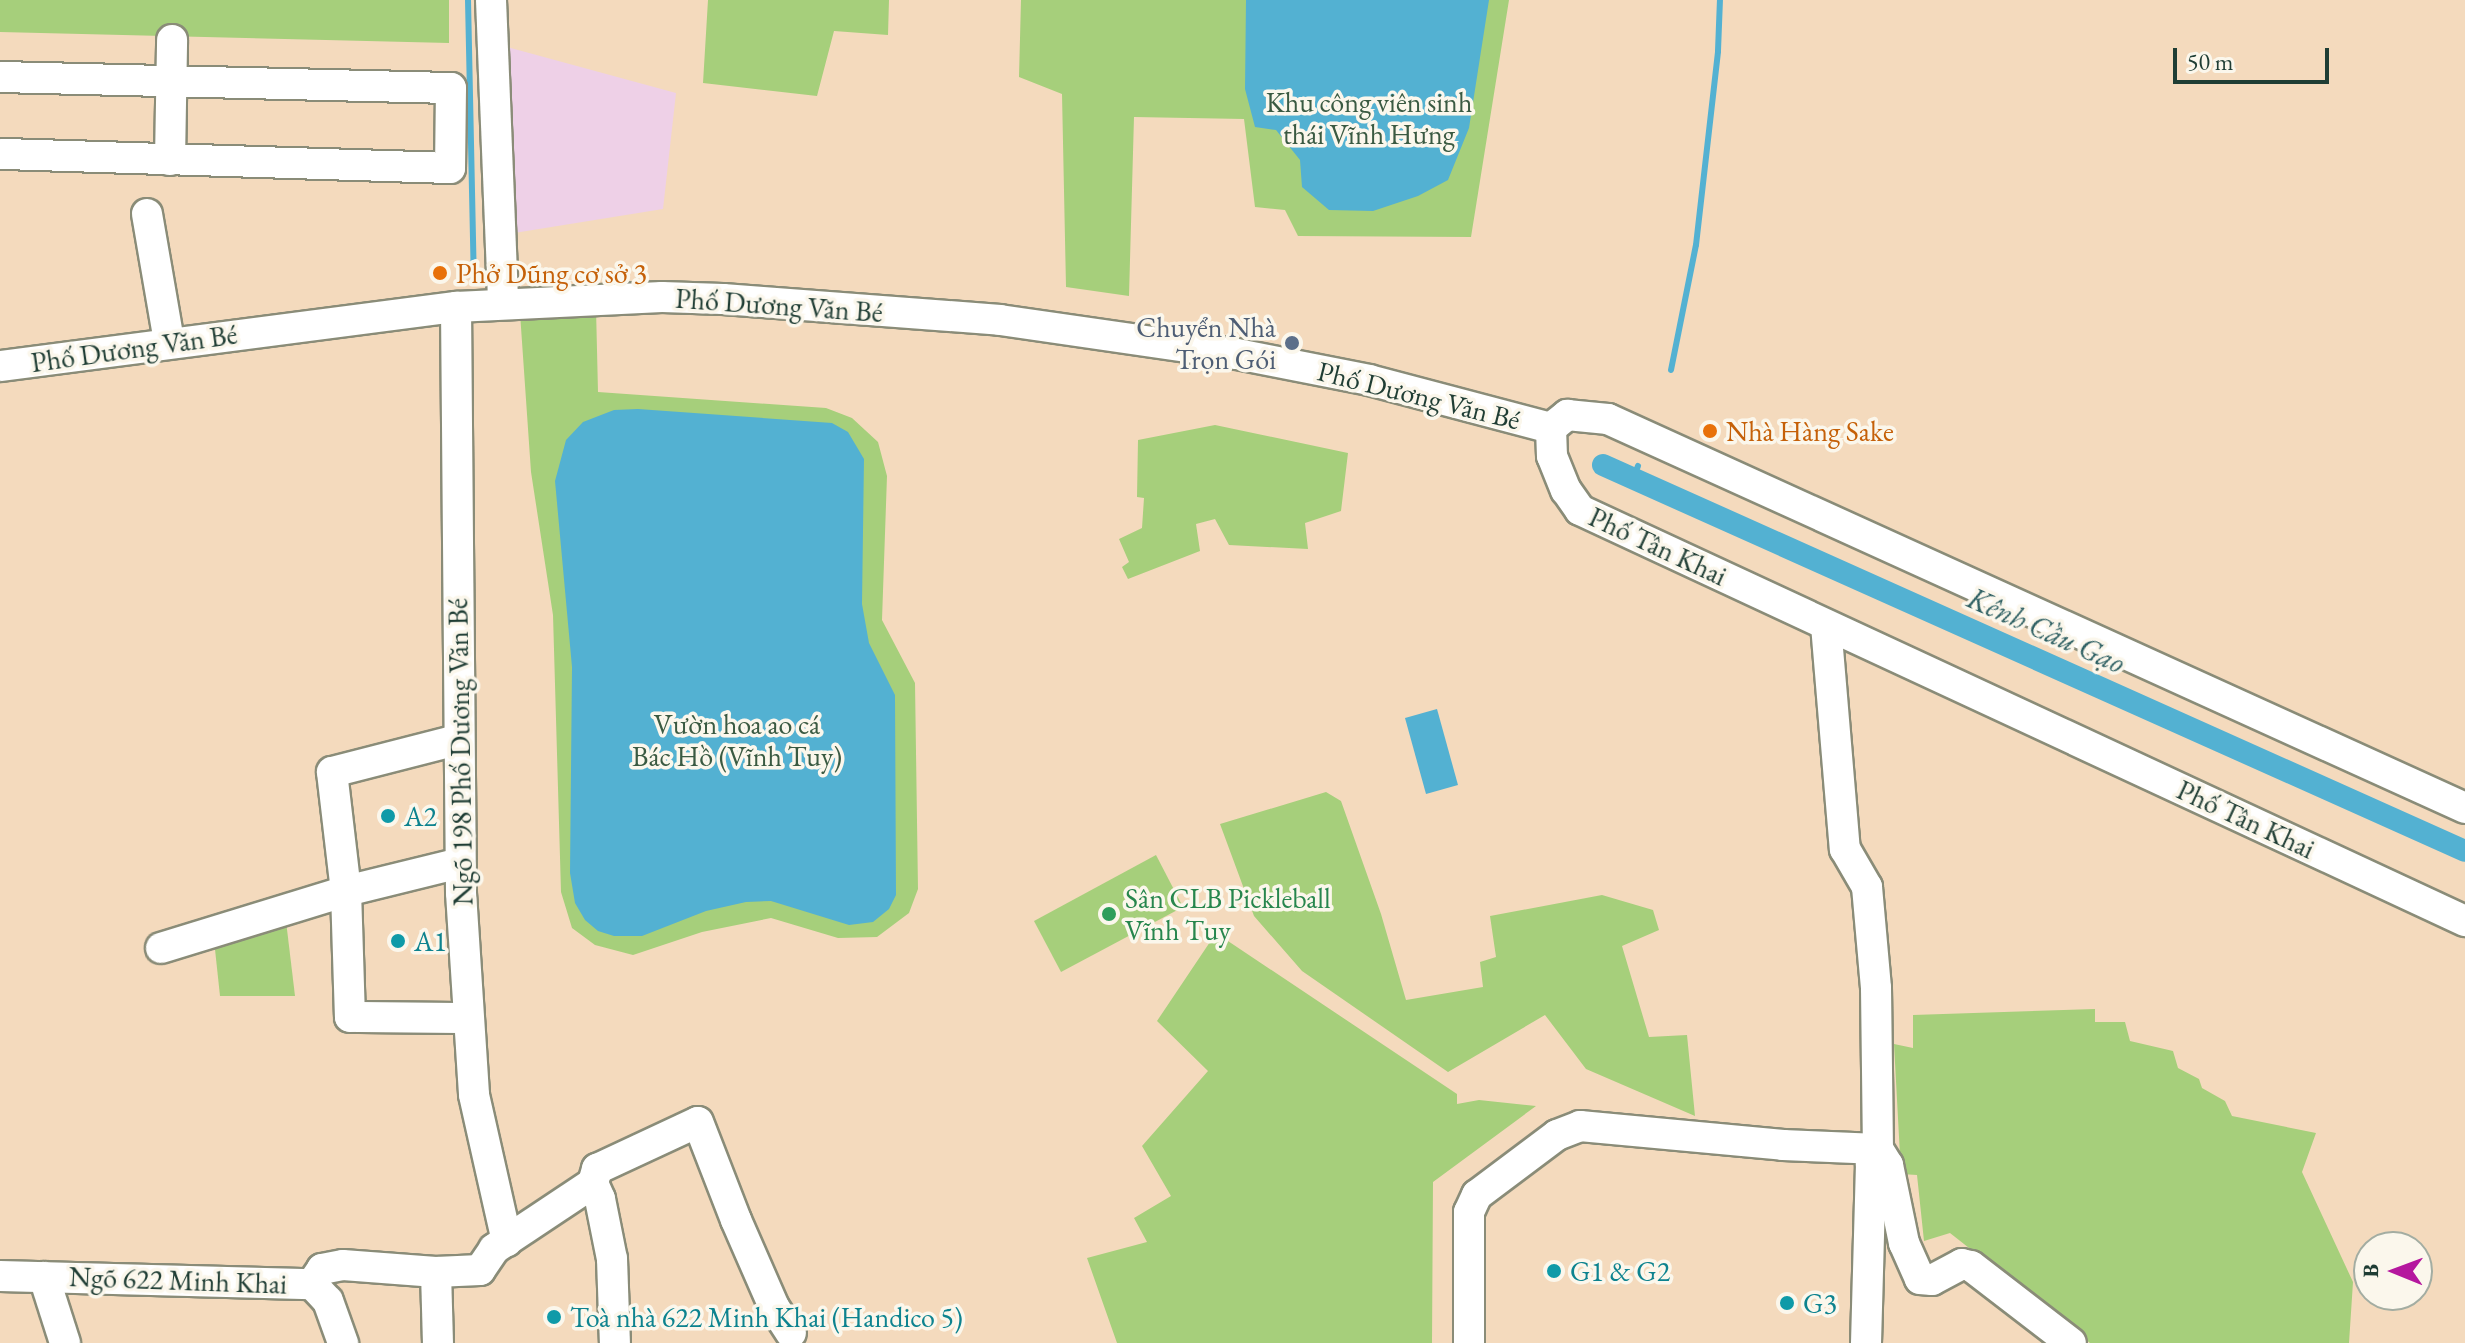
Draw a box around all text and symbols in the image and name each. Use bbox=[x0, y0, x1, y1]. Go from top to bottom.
scale bar bbox=[2177, 32, 2333, 82]
text: 50 m bbox=[2187, 46, 2234, 77]
park label: Khu công viên sinh thái Vĩnh Hưng bbox=[1266, 85, 1472, 151]
place label: Phở Dũng cơ sở 3 bbox=[456, 256, 647, 290]
marker: Phở Dũng cơ sở 3 bbox=[431, 264, 449, 282]
street label: Phố Dương Văn Bé bbox=[674, 281, 884, 329]
place label: Chuyển Nhà Trọn Gói bbox=[1136, 310, 1276, 376]
street label: Phố Dương Văn Bé bbox=[29, 317, 239, 379]
marker: Chuyển Nhà Trọn Gói bbox=[1283, 334, 1301, 352]
street label: Phố Dương Văn Bé bbox=[1314, 354, 1524, 436]
place label: Nhà Hàng Sake bbox=[1726, 414, 1894, 448]
marker: Nhà Hàng Sake bbox=[1701, 422, 1719, 440]
street label: Phố Tân Khai bbox=[1584, 499, 1732, 593]
water label: Kênh Cầu Gạo bbox=[1962, 580, 2130, 682]
street label: Ngõ 198 Phố Dương Văn Bé bbox=[441, 598, 479, 906]
park label: Vườn hoa ao cá Bác Hồ (Vĩnh Tuy) bbox=[632, 707, 842, 773]
street label: Phố Tân Khai bbox=[2172, 772, 2320, 866]
place label: A2 bbox=[404, 799, 437, 833]
marker: A2 bbox=[379, 807, 397, 825]
place label: Sân CLB Pickleball Vĩnh Tuy bbox=[1125, 881, 1331, 947]
marker: Sân CLB Pickleball Vĩnh Tuy bbox=[1100, 905, 1118, 923]
place label: A1 bbox=[414, 924, 447, 958]
marker: A1 bbox=[389, 932, 407, 950]
north arrow bbox=[2353, 1231, 2433, 1311]
place label: G1 & G2 bbox=[1570, 1254, 1670, 1288]
street label: Ngõ 622 Minh Khai bbox=[68, 1259, 288, 1301]
marker: G1 & G2 bbox=[1545, 1262, 1563, 1280]
text: B bbox=[2356, 1263, 2385, 1278]
place label: G3 bbox=[1803, 1286, 1837, 1320]
marker: G3 bbox=[1778, 1294, 1796, 1312]
place label: Toà nhà 622 Minh Khai (Handico 5) bbox=[570, 1300, 963, 1334]
marker: Toà nhà 622 Minh Khai (Handico 5) bbox=[545, 1308, 563, 1326]

